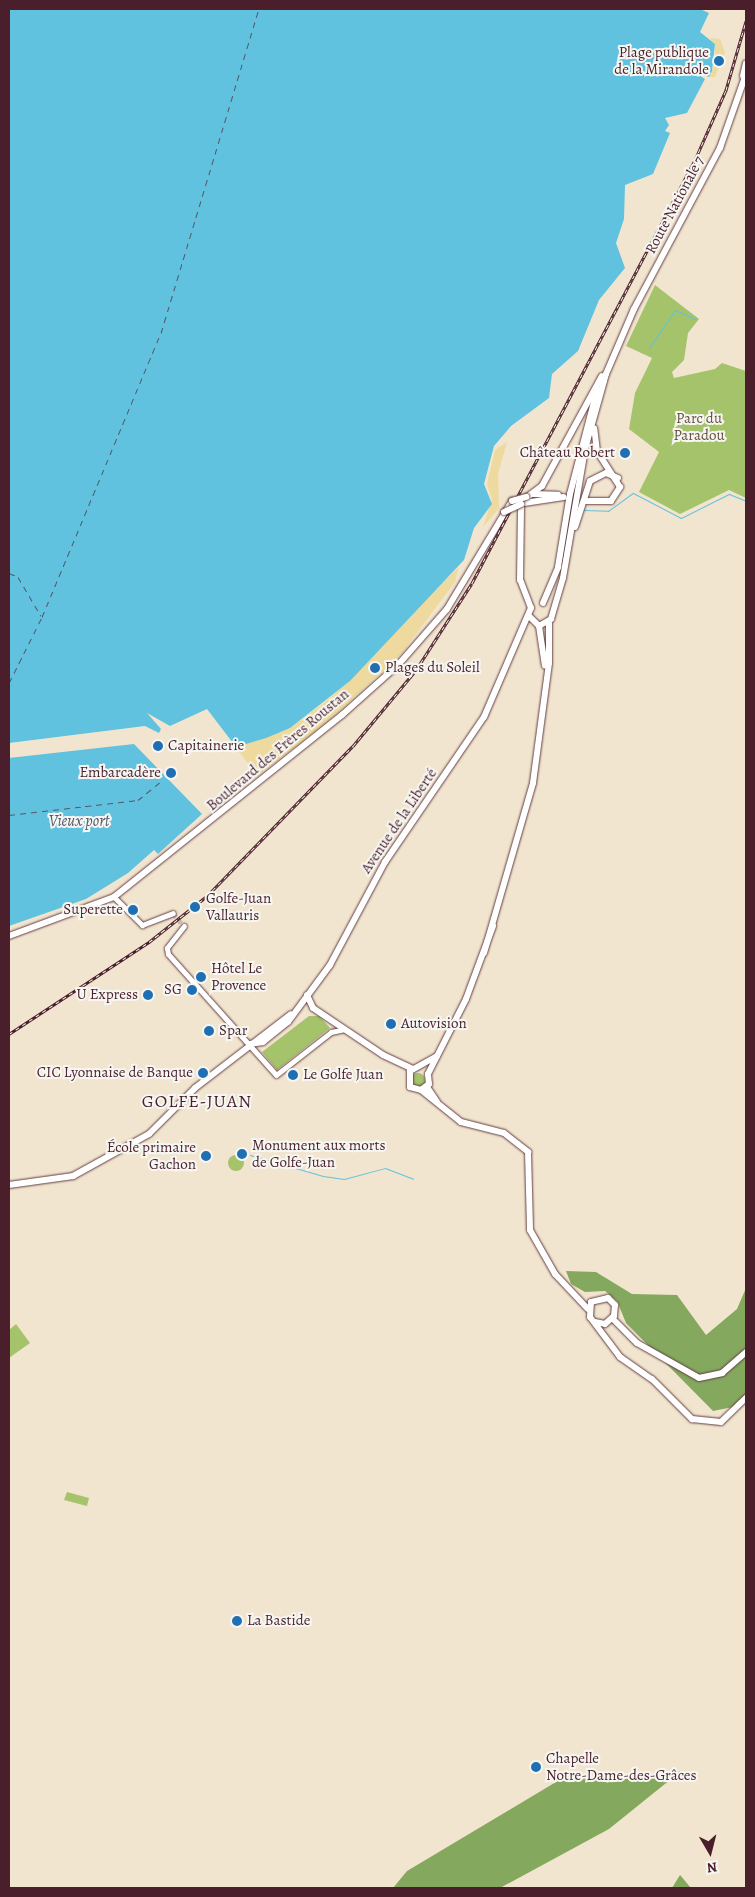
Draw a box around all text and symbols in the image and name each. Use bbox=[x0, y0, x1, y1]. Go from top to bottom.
place label: Plage publique de la Mirandole bbox=[614, 43, 709, 78]
marker: Plage publique de la Mirandole bbox=[713, 55, 725, 67]
street label: Route Nationale 7 bbox=[642, 153, 708, 257]
park label: Parc du Paradou bbox=[673, 409, 725, 444]
place label: Château Robert bbox=[520, 444, 615, 462]
marker: Château Robert bbox=[619, 447, 631, 459]
place label: Plages du Soleil bbox=[385, 659, 480, 677]
marker: Plages du Soleil bbox=[369, 662, 381, 674]
street label: Boulevard des Frères Roustan bbox=[203, 685, 353, 815]
place label: Capitainerie bbox=[168, 737, 244, 755]
marker: Capitainerie bbox=[152, 740, 164, 752]
place label: Embarcadère bbox=[80, 764, 161, 782]
street label: Avenue de la Liberté bbox=[357, 765, 441, 877]
marker: Embarcadère bbox=[165, 767, 177, 779]
water label: Vieux port bbox=[49, 811, 109, 831]
place label: Golfe-Juan Vallauris bbox=[206, 889, 271, 924]
marker: Golfe-Juan Vallauris bbox=[188, 900, 202, 914]
place label: Superette bbox=[63, 901, 123, 919]
marker: Superette bbox=[127, 904, 139, 916]
place label: Hôtel Le Provence bbox=[211, 959, 266, 994]
marker: Hôtel Le Provence bbox=[195, 971, 207, 983]
place label: SG bbox=[164, 981, 182, 999]
marker: SG bbox=[186, 984, 198, 996]
place label: U Express bbox=[77, 986, 138, 1004]
marker: U Express bbox=[142, 989, 154, 1001]
place label: Autovision bbox=[401, 1015, 467, 1033]
marker: Autovision bbox=[385, 1018, 397, 1030]
place label: Spar bbox=[219, 1022, 248, 1040]
marker: Spar bbox=[203, 1025, 215, 1037]
place label: CIC Lyonnaise de Banque bbox=[37, 1064, 193, 1082]
place label: Le Golfe Juan bbox=[303, 1066, 383, 1084]
marker: CIC Lyonnaise de Banque bbox=[197, 1067, 209, 1079]
marker: Le Golfe Juan bbox=[287, 1069, 299, 1081]
district label: GOLFE-JUAN bbox=[141, 1090, 253, 1112]
place label: Monument aux morts de Golfe-Juan bbox=[252, 1136, 385, 1171]
place label: École primaire Gachon bbox=[107, 1138, 196, 1173]
marker: Monument aux morts de Golfe-Juan bbox=[236, 1148, 248, 1160]
marker: École primaire Gachon bbox=[200, 1150, 212, 1162]
place label: La Bastide bbox=[247, 1612, 310, 1630]
marker: La Bastide bbox=[231, 1615, 243, 1627]
place label: Chapelle Notre-Dame-des-Grâces bbox=[546, 1749, 697, 1784]
marker: Chapelle Notre-Dame-des-Grâces bbox=[530, 1761, 542, 1773]
north arrow bbox=[685, 1827, 735, 1877]
text: N bbox=[706, 1857, 719, 1877]

